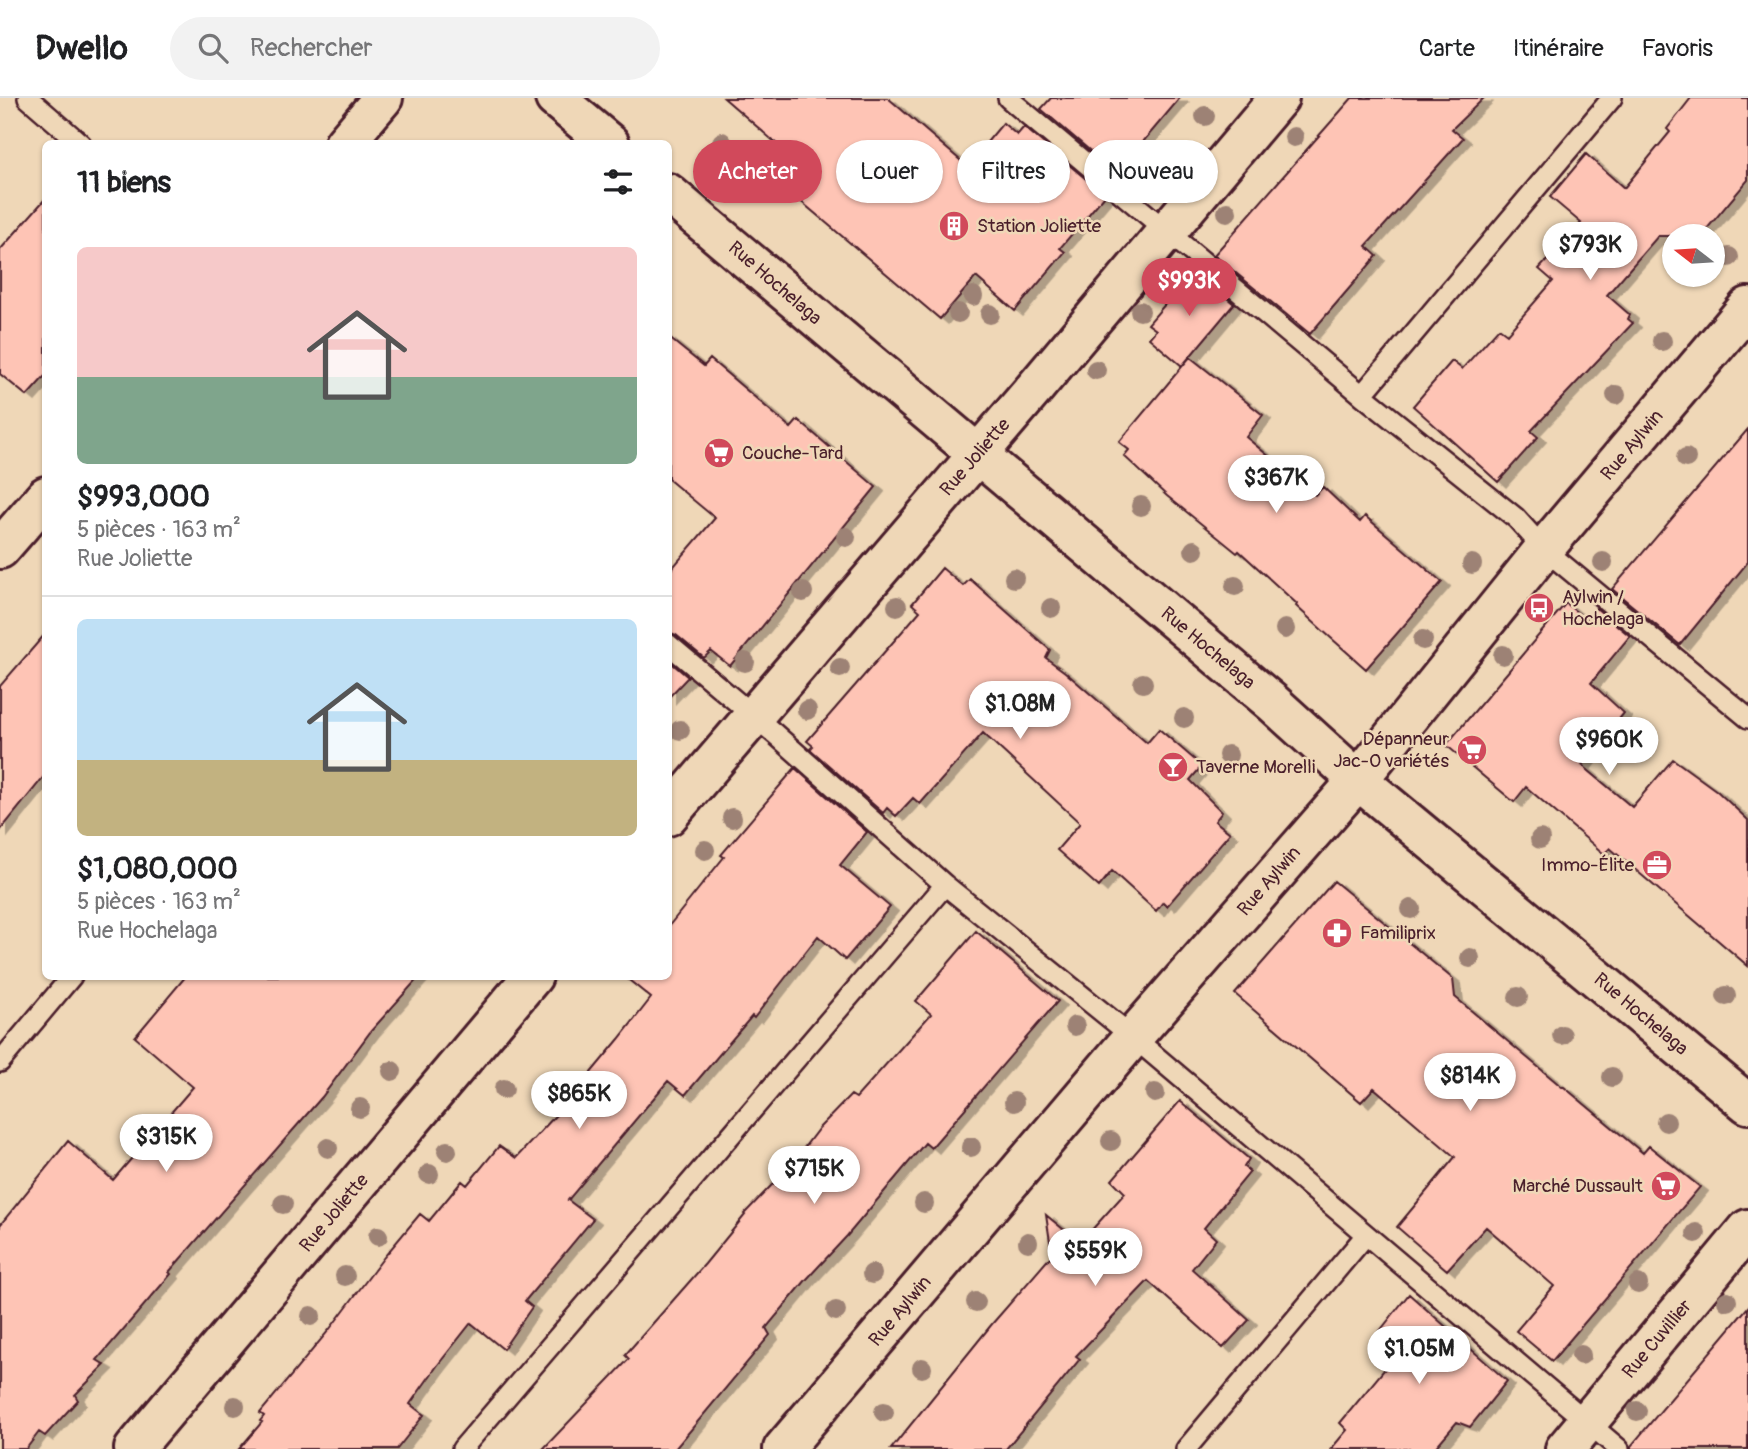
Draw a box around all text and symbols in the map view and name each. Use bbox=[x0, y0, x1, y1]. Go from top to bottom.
search box bbox=[170, 17, 660, 80]
text: Dwello bbox=[35, 28, 128, 69]
icon: search bbox=[194, 29, 232, 67]
text: Rechercher bbox=[250, 32, 373, 64]
text: Carte bbox=[1419, 34, 1475, 63]
text: Itinéraire bbox=[1513, 34, 1604, 63]
text: Favoris bbox=[1642, 34, 1713, 63]
chip: Acheter bbox=[693, 140, 822, 203]
chip: Louer bbox=[836, 140, 943, 203]
chip: Filtres bbox=[957, 140, 1070, 203]
chip: Nouveau bbox=[1084, 140, 1218, 203]
icon: filters bbox=[599, 163, 637, 201]
text: 11 biens bbox=[77, 164, 171, 201]
building icon: Station Joliette bbox=[937, 209, 971, 243]
place label: Station Joliette bbox=[977, 214, 1102, 238]
pin: $793K bbox=[1541, 222, 1639, 282]
north arrow bbox=[1662, 224, 1726, 287]
map controls bbox=[1662, 224, 1725, 287]
text: $793K bbox=[1558, 230, 1622, 259]
street label: Rue Hochelaga bbox=[723, 236, 827, 330]
pin: $993K bbox=[1140, 258, 1238, 318]
text: $993K bbox=[1158, 266, 1220, 295]
icon: home bbox=[294, 292, 420, 418]
street label: Rue Aylwin bbox=[1595, 405, 1669, 485]
street label: Rue Joliette bbox=[935, 413, 1016, 501]
supermarket icon: Couche-Tard bbox=[702, 436, 736, 470]
place label: Couche-Tard bbox=[742, 441, 843, 465]
pin: $367K bbox=[1227, 456, 1325, 515]
text: $367K bbox=[1244, 463, 1308, 492]
text: $993,000 bbox=[77, 478, 210, 515]
text: 5 pièces · 163 m² bbox=[77, 515, 241, 544]
text: Rue Joliette bbox=[77, 544, 192, 573]
place label: Aylwin / Hochelaga bbox=[1562, 585, 1644, 631]
bus stop icon: Aylwin / Hochelaga bbox=[1522, 591, 1556, 625]
street label: Rue Hochelaga bbox=[1156, 602, 1260, 695]
icon: home bbox=[294, 664, 420, 790]
pin: $1.08M bbox=[963, 682, 1077, 741]
text: $1.08M bbox=[985, 689, 1055, 718]
pin: $960K bbox=[1560, 718, 1658, 777]
text: $960K bbox=[1575, 725, 1643, 754]
place label: Dépanneur Jac-O variétés bbox=[1333, 727, 1449, 773]
supermarket icon: Dépanneur Jac-O variétés bbox=[1455, 733, 1489, 767]
bar icon: Taverne Morelli bbox=[1156, 750, 1190, 784]
place label: Taverne Morelli bbox=[1196, 755, 1315, 779]
street label: Rue Aylwin bbox=[1232, 841, 1306, 921]
office icon: Immo-Élite bbox=[1640, 848, 1674, 882]
text: $1,080,000 bbox=[77, 850, 238, 887]
place label: Immo-Élite bbox=[1541, 853, 1635, 877]
text: 5 pièces · 163 m² bbox=[77, 887, 241, 916]
text: Rue Hochelaga bbox=[77, 916, 217, 945]
pharmacy icon: Familiprix bbox=[1320, 916, 1354, 950]
place label: Familiprix bbox=[1360, 921, 1436, 945]
street label: Rue Hochelaga bbox=[1589, 968, 1693, 1061]
pin: $814K bbox=[1421, 1054, 1519, 1113]
text: $814K bbox=[1440, 1061, 1500, 1090]
pin: $865K bbox=[530, 1072, 628, 1131]
text: $865K bbox=[547, 1079, 611, 1108]
pin: $315K bbox=[117, 1114, 215, 1174]
text: $315K bbox=[136, 1122, 196, 1151]
pin: $715K bbox=[765, 1146, 863, 1206]
text: $715K bbox=[784, 1154, 844, 1183]
street label: Rue Joliette bbox=[294, 1168, 374, 1257]
supermarket icon: Marché Dussault bbox=[1649, 1169, 1683, 1203]
place label: Marché Dussault bbox=[1513, 1174, 1643, 1198]
pin: $559K bbox=[1046, 1228, 1144, 1288]
text: $559K bbox=[1063, 1236, 1127, 1265]
street label: Rue Aylwin bbox=[863, 1271, 937, 1351]
street label: Rue Cuvillier bbox=[1617, 1294, 1697, 1383]
pin: $1.05M bbox=[1362, 1326, 1476, 1386]
text: $1.05M bbox=[1383, 1334, 1455, 1363]

